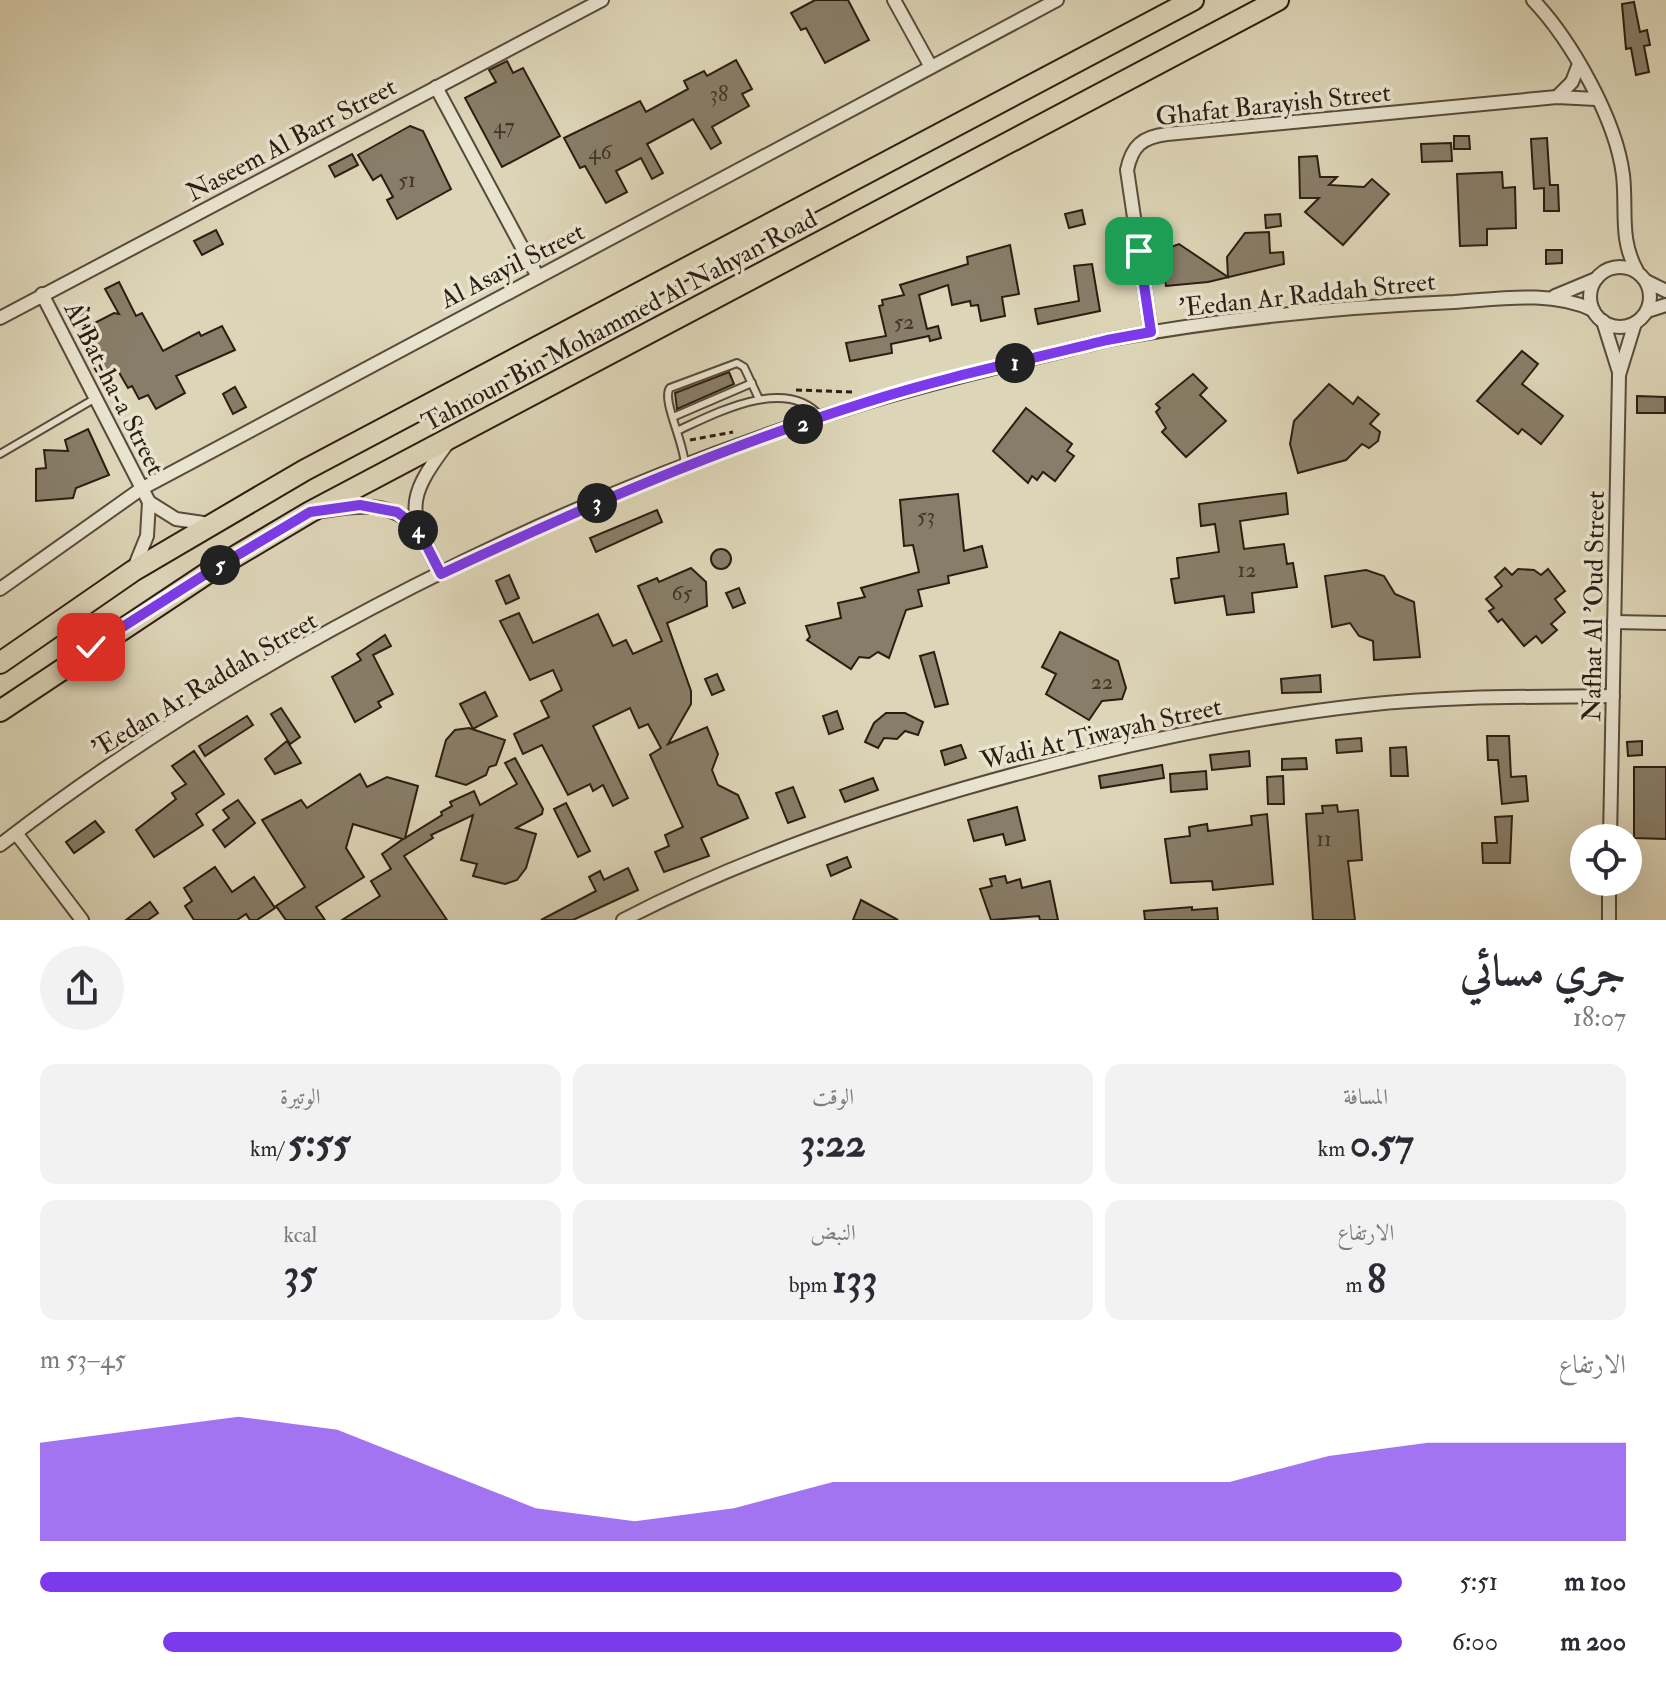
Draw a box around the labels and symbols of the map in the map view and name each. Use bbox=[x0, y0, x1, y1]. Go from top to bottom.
street label: Naseem Al Barr Street bbox=[181, 71, 402, 209]
street label: Ghafat Barayish Street bbox=[1154, 77, 1392, 133]
house number: 38 bbox=[710, 80, 728, 108]
house number: 47 bbox=[493, 112, 515, 140]
house number: 46 bbox=[589, 138, 613, 166]
house number: 51 bbox=[398, 166, 416, 194]
street label: Tahnoun Bin Mohammed Al Nahyan Road bbox=[416, 203, 823, 439]
street label: Al Asayil Street bbox=[434, 216, 590, 316]
pin bbox=[1105, 217, 1173, 285]
street label: 'Eedan Ar Raddah Street bbox=[1177, 266, 1437, 324]
street label: Al Bat-ha-a Street bbox=[56, 296, 171, 480]
house number: 52 bbox=[894, 308, 914, 336]
pin: 1 bbox=[995, 343, 1035, 383]
pin: 2 bbox=[783, 404, 823, 444]
pin: 3 bbox=[577, 483, 617, 523]
street label: Nafhat Al 'Oud Street bbox=[1576, 490, 1612, 722]
house number: 53 bbox=[917, 502, 935, 530]
pin: 4 bbox=[398, 510, 438, 550]
pin: 5 bbox=[200, 545, 240, 585]
house number: 12 bbox=[1237, 556, 1257, 584]
house number: 65 bbox=[672, 579, 693, 607]
street label: 'Eedan Ar Raddah Street bbox=[86, 605, 323, 765]
pin bbox=[57, 613, 125, 681]
house number: 22 bbox=[1091, 668, 1113, 696]
street label: Wadi At Tiwayah Street bbox=[977, 691, 1225, 778]
house number: 11 bbox=[1316, 825, 1332, 853]

